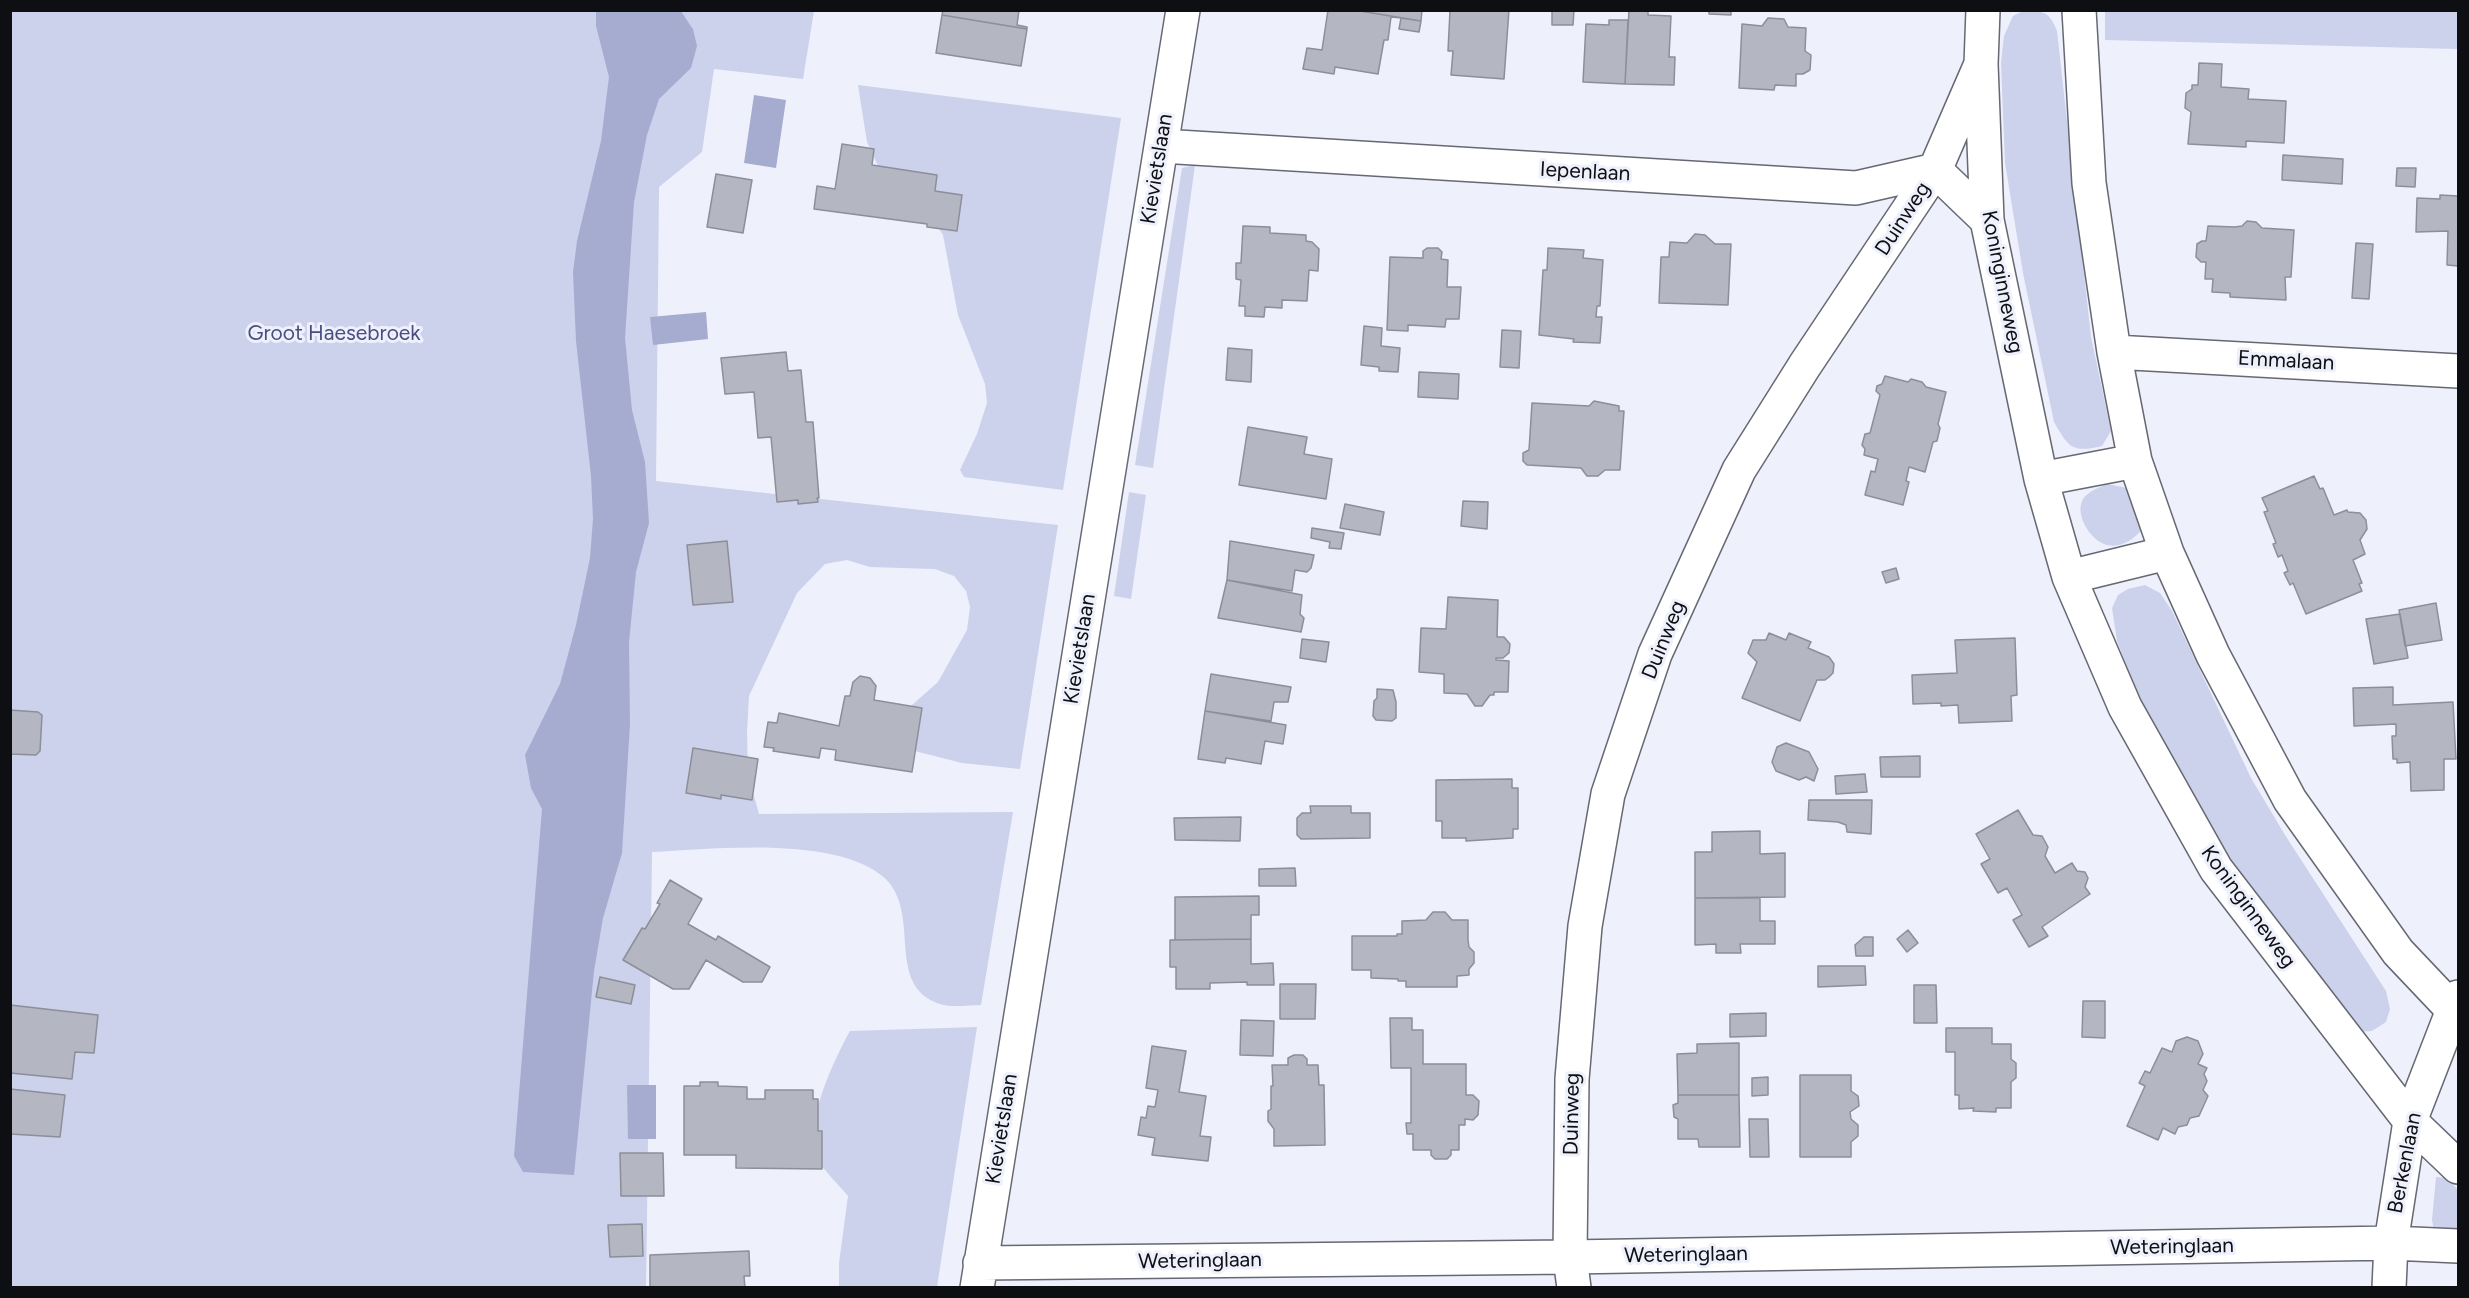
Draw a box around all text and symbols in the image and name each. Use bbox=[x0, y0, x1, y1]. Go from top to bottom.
street label: Kievietslaan bbox=[1136, 112, 1178, 226]
street label: Iepenlaan bbox=[1539, 157, 1631, 187]
street label: Duinweg bbox=[1870, 177, 1936, 261]
street label: Koninginneweg bbox=[1976, 208, 2028, 356]
park label: Groot Haesebroek bbox=[248, 321, 420, 347]
street label: Emmalaan bbox=[2237, 346, 2335, 376]
street label: Kievietslaan bbox=[1059, 592, 1101, 706]
street label: Duinweg bbox=[1637, 597, 1691, 683]
street label: Koninginneweg bbox=[2195, 841, 2301, 973]
street label: Kievietslaan bbox=[981, 1072, 1023, 1186]
street label: Duinweg bbox=[1559, 1072, 1585, 1156]
street label: Berkenlaan bbox=[2383, 1110, 2427, 1216]
street label: Weteringlaan bbox=[2110, 1233, 2234, 1261]
street label: Weteringlaan bbox=[1624, 1241, 1748, 1269]
street label: Weteringlaan bbox=[1138, 1247, 1262, 1275]

